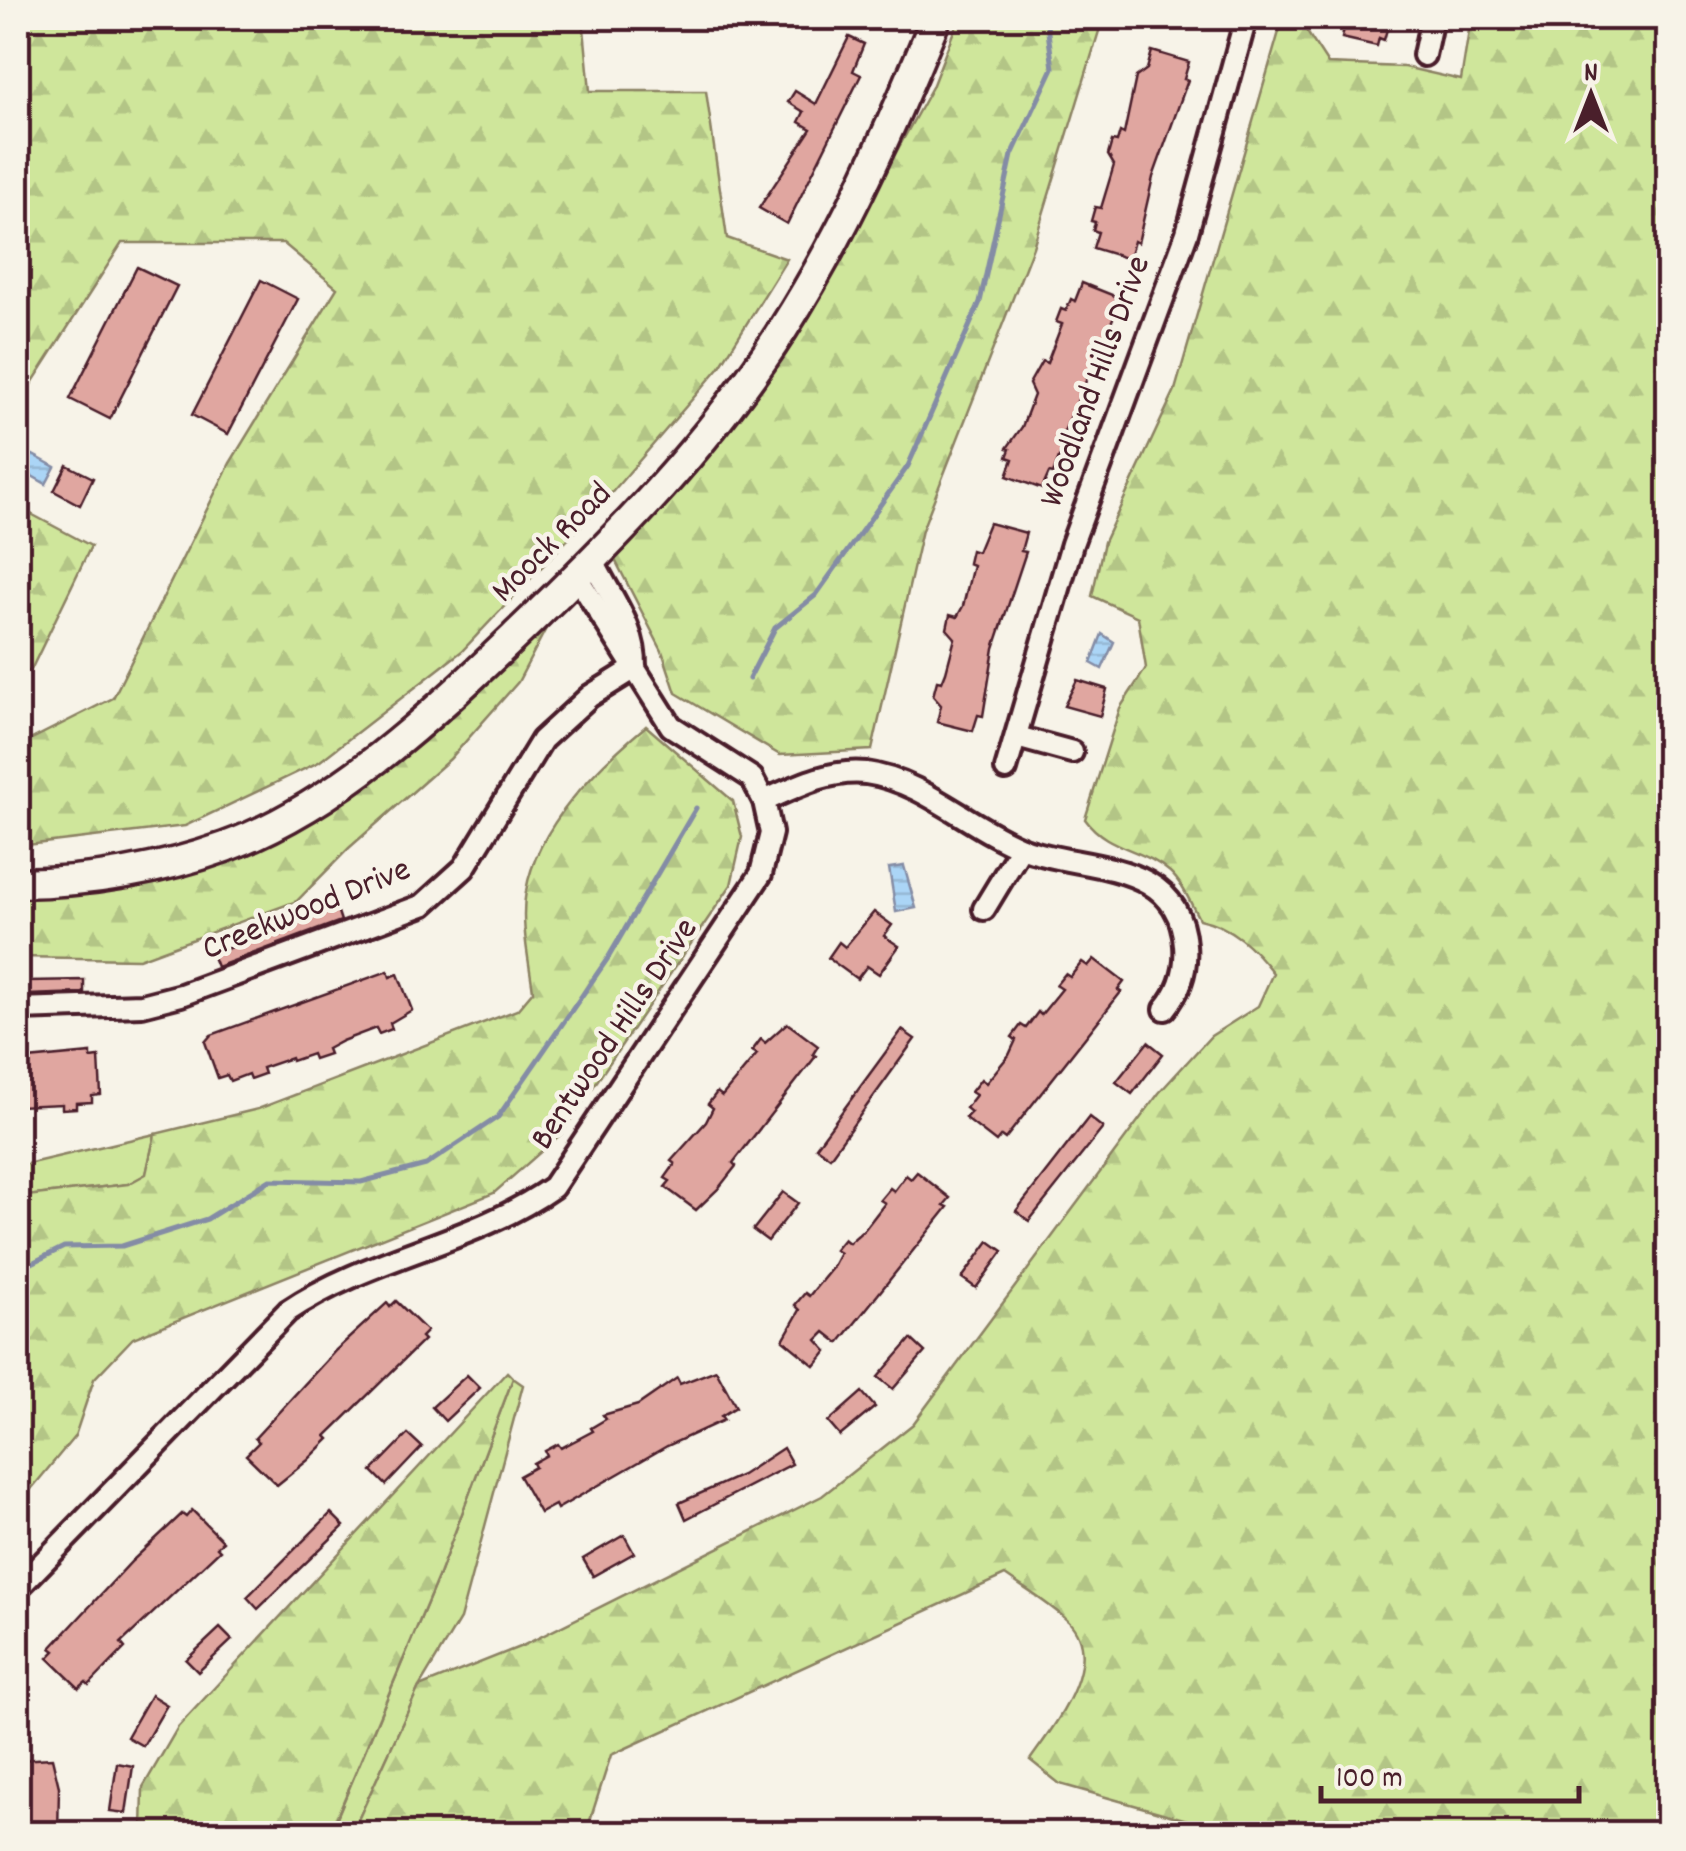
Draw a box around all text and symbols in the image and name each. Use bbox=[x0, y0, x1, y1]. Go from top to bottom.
north arrow bbox=[1541, 45, 1641, 145]
text: N bbox=[1584, 55, 1598, 95]
street label: Woodland Hills Drive bbox=[1028, 249, 1166, 515]
street label: Moock Road bbox=[481, 472, 625, 616]
street label: Creekwood Drive bbox=[195, 846, 419, 976]
street label: Bentwood Hills Drive bbox=[520, 909, 712, 1161]
scale bar bbox=[1321, 1741, 1578, 1803]
text: 100 m bbox=[1336, 1759, 1403, 1802]

